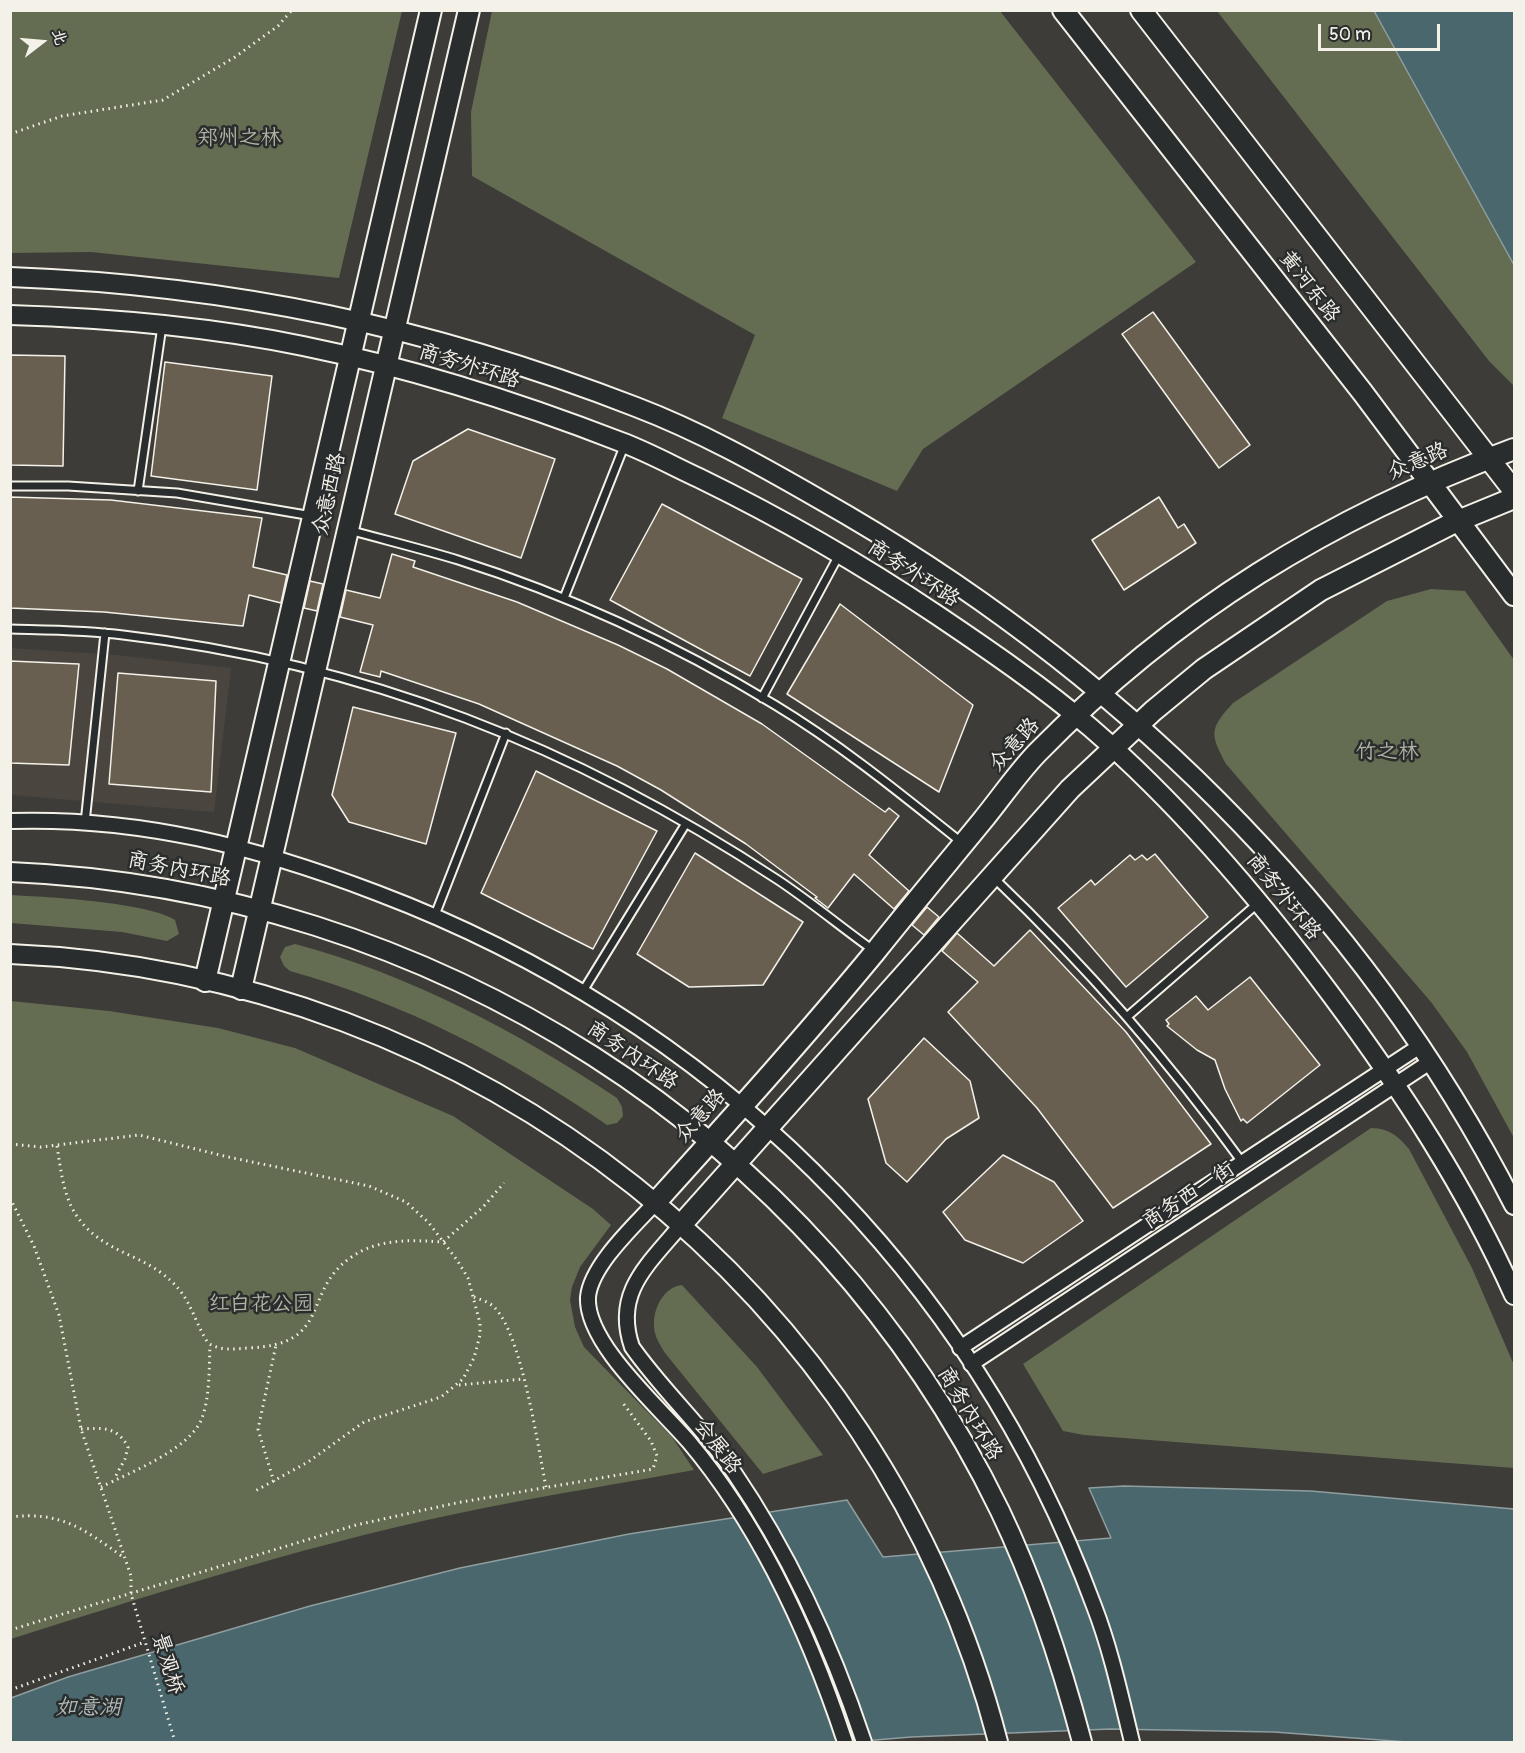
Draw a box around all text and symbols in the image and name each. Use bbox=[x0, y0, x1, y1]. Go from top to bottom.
north arrow bbox=[12, 12, 72, 72]
scale bar bbox=[1321, 12, 1442, 50]
text: 50 m bbox=[1329, 23, 1371, 46]
text: 北 bbox=[47, 27, 71, 47]
park label: 郑州之林 bbox=[197, 126, 281, 152]
street label: 黄河东路 bbox=[1273, 246, 1345, 328]
street label: 商务外环路 bbox=[415, 340, 523, 394]
street label: 众意路 bbox=[1384, 438, 1452, 486]
street label: 众意西路 bbox=[308, 450, 352, 538]
street label: 商务外环路 bbox=[862, 535, 964, 613]
street label: 众意路 bbox=[985, 713, 1045, 777]
park label: 竹之林 bbox=[1356, 740, 1418, 766]
street label: 商务内环路 bbox=[125, 848, 233, 892]
street label: 商务外环路 bbox=[1240, 848, 1326, 946]
street label: 商务内环路 bbox=[581, 1016, 683, 1096]
street label: 众意路 bbox=[671, 1084, 731, 1148]
street label: 商务西一街 bbox=[1138, 1157, 1240, 1235]
park label: 红白花公园 bbox=[209, 1292, 313, 1318]
street label: 商务内环路 bbox=[931, 1363, 1007, 1465]
street label: 会展路 bbox=[688, 1414, 746, 1480]
street label: 景观桥 bbox=[146, 1630, 188, 1698]
water label: 如意湖 bbox=[55, 1695, 121, 1721]

